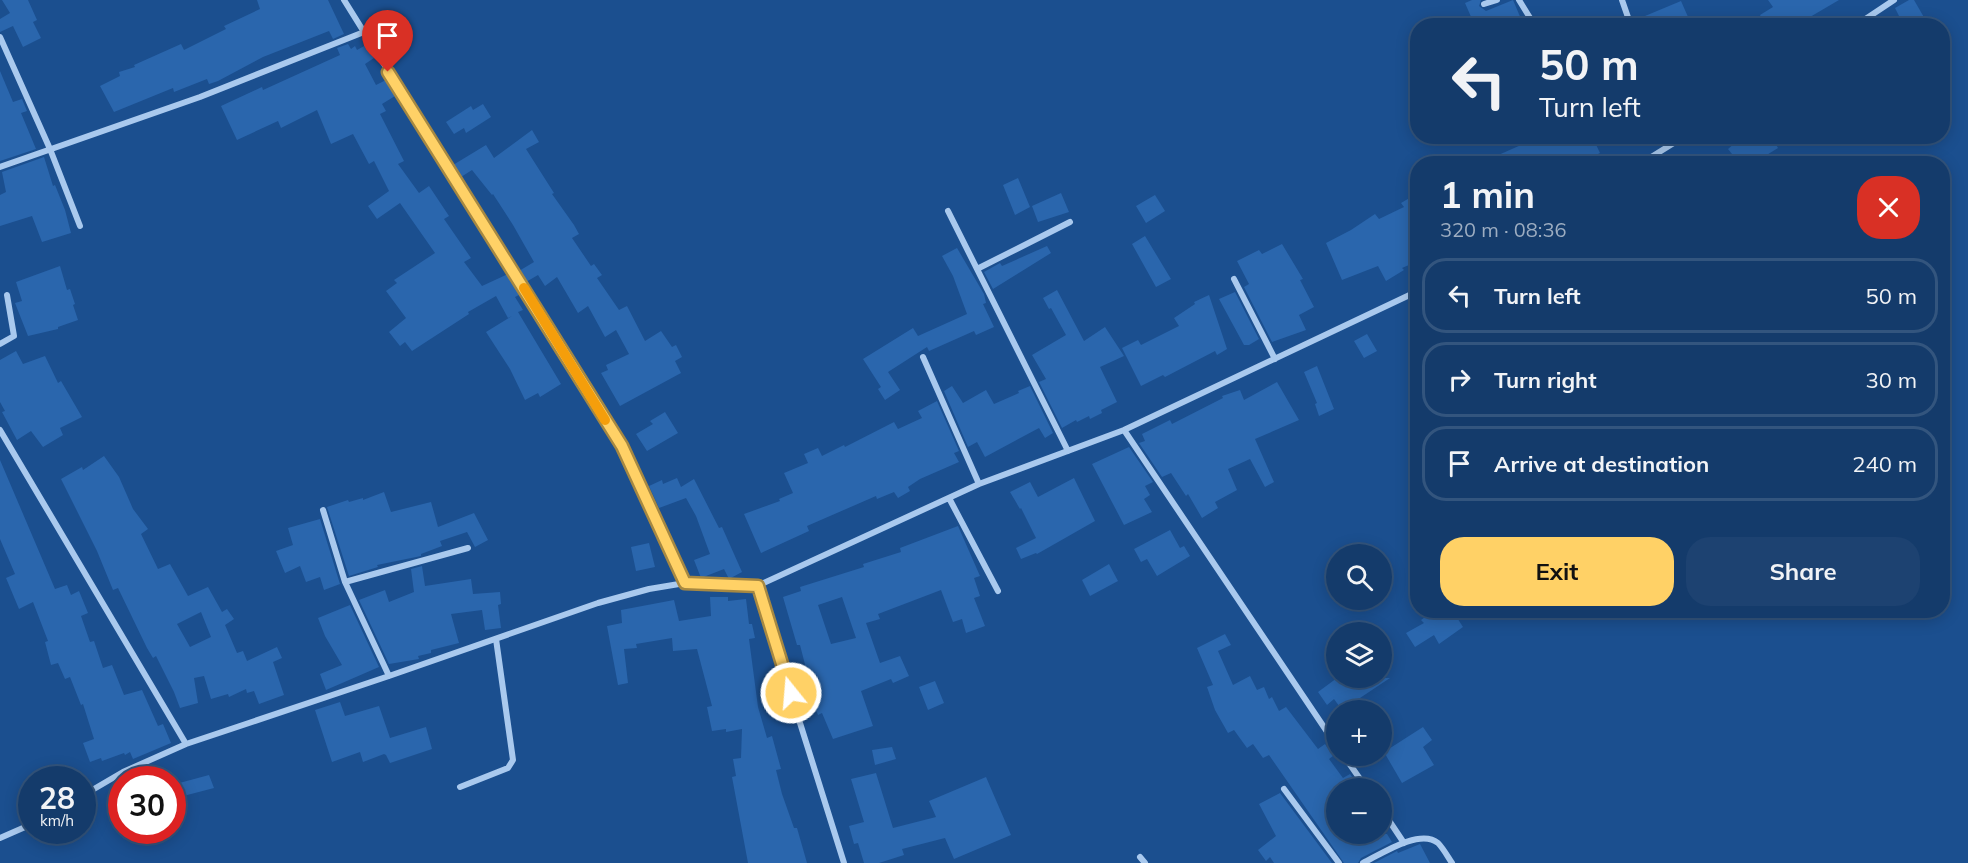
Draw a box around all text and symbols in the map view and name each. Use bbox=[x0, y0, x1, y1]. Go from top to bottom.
pin bbox=[362, 10, 413, 72]
icon: arrive bbox=[371, 19, 404, 52]
text: 50 m bbox=[1539, 38, 1639, 91]
icon: left bbox=[1440, 42, 1518, 120]
text: Turn left bbox=[1539, 90, 1641, 124]
text: 1 min bbox=[1440, 172, 1535, 217]
button: close bbox=[1857, 176, 1920, 239]
text: 320 m · 08:36 bbox=[1440, 217, 1566, 242]
icon: left bbox=[1443, 279, 1476, 312]
text: Turn left bbox=[1494, 282, 1581, 310]
text: 50 m bbox=[1866, 282, 1917, 310]
icon: right bbox=[1443, 363, 1476, 396]
text: Turn right bbox=[1494, 366, 1597, 394]
text: 30 m bbox=[1866, 366, 1917, 394]
icon: arrive bbox=[1443, 447, 1476, 480]
text: Arrive at destination bbox=[1494, 450, 1709, 478]
text: 240 m bbox=[1852, 450, 1917, 478]
button: Exit bbox=[1440, 537, 1674, 606]
button: Share bbox=[1686, 537, 1920, 606]
map controls bbox=[1326, 544, 1392, 844]
button: search bbox=[1326, 544, 1392, 610]
button: layers bbox=[1326, 622, 1392, 688]
position arrow bbox=[759, 661, 823, 725]
button: + bbox=[1326, 700, 1392, 766]
speed limit sign: 30 bbox=[108, 766, 186, 844]
button: − bbox=[1326, 778, 1392, 844]
text: 28 bbox=[39, 779, 75, 817]
text: km/h bbox=[40, 811, 74, 830]

